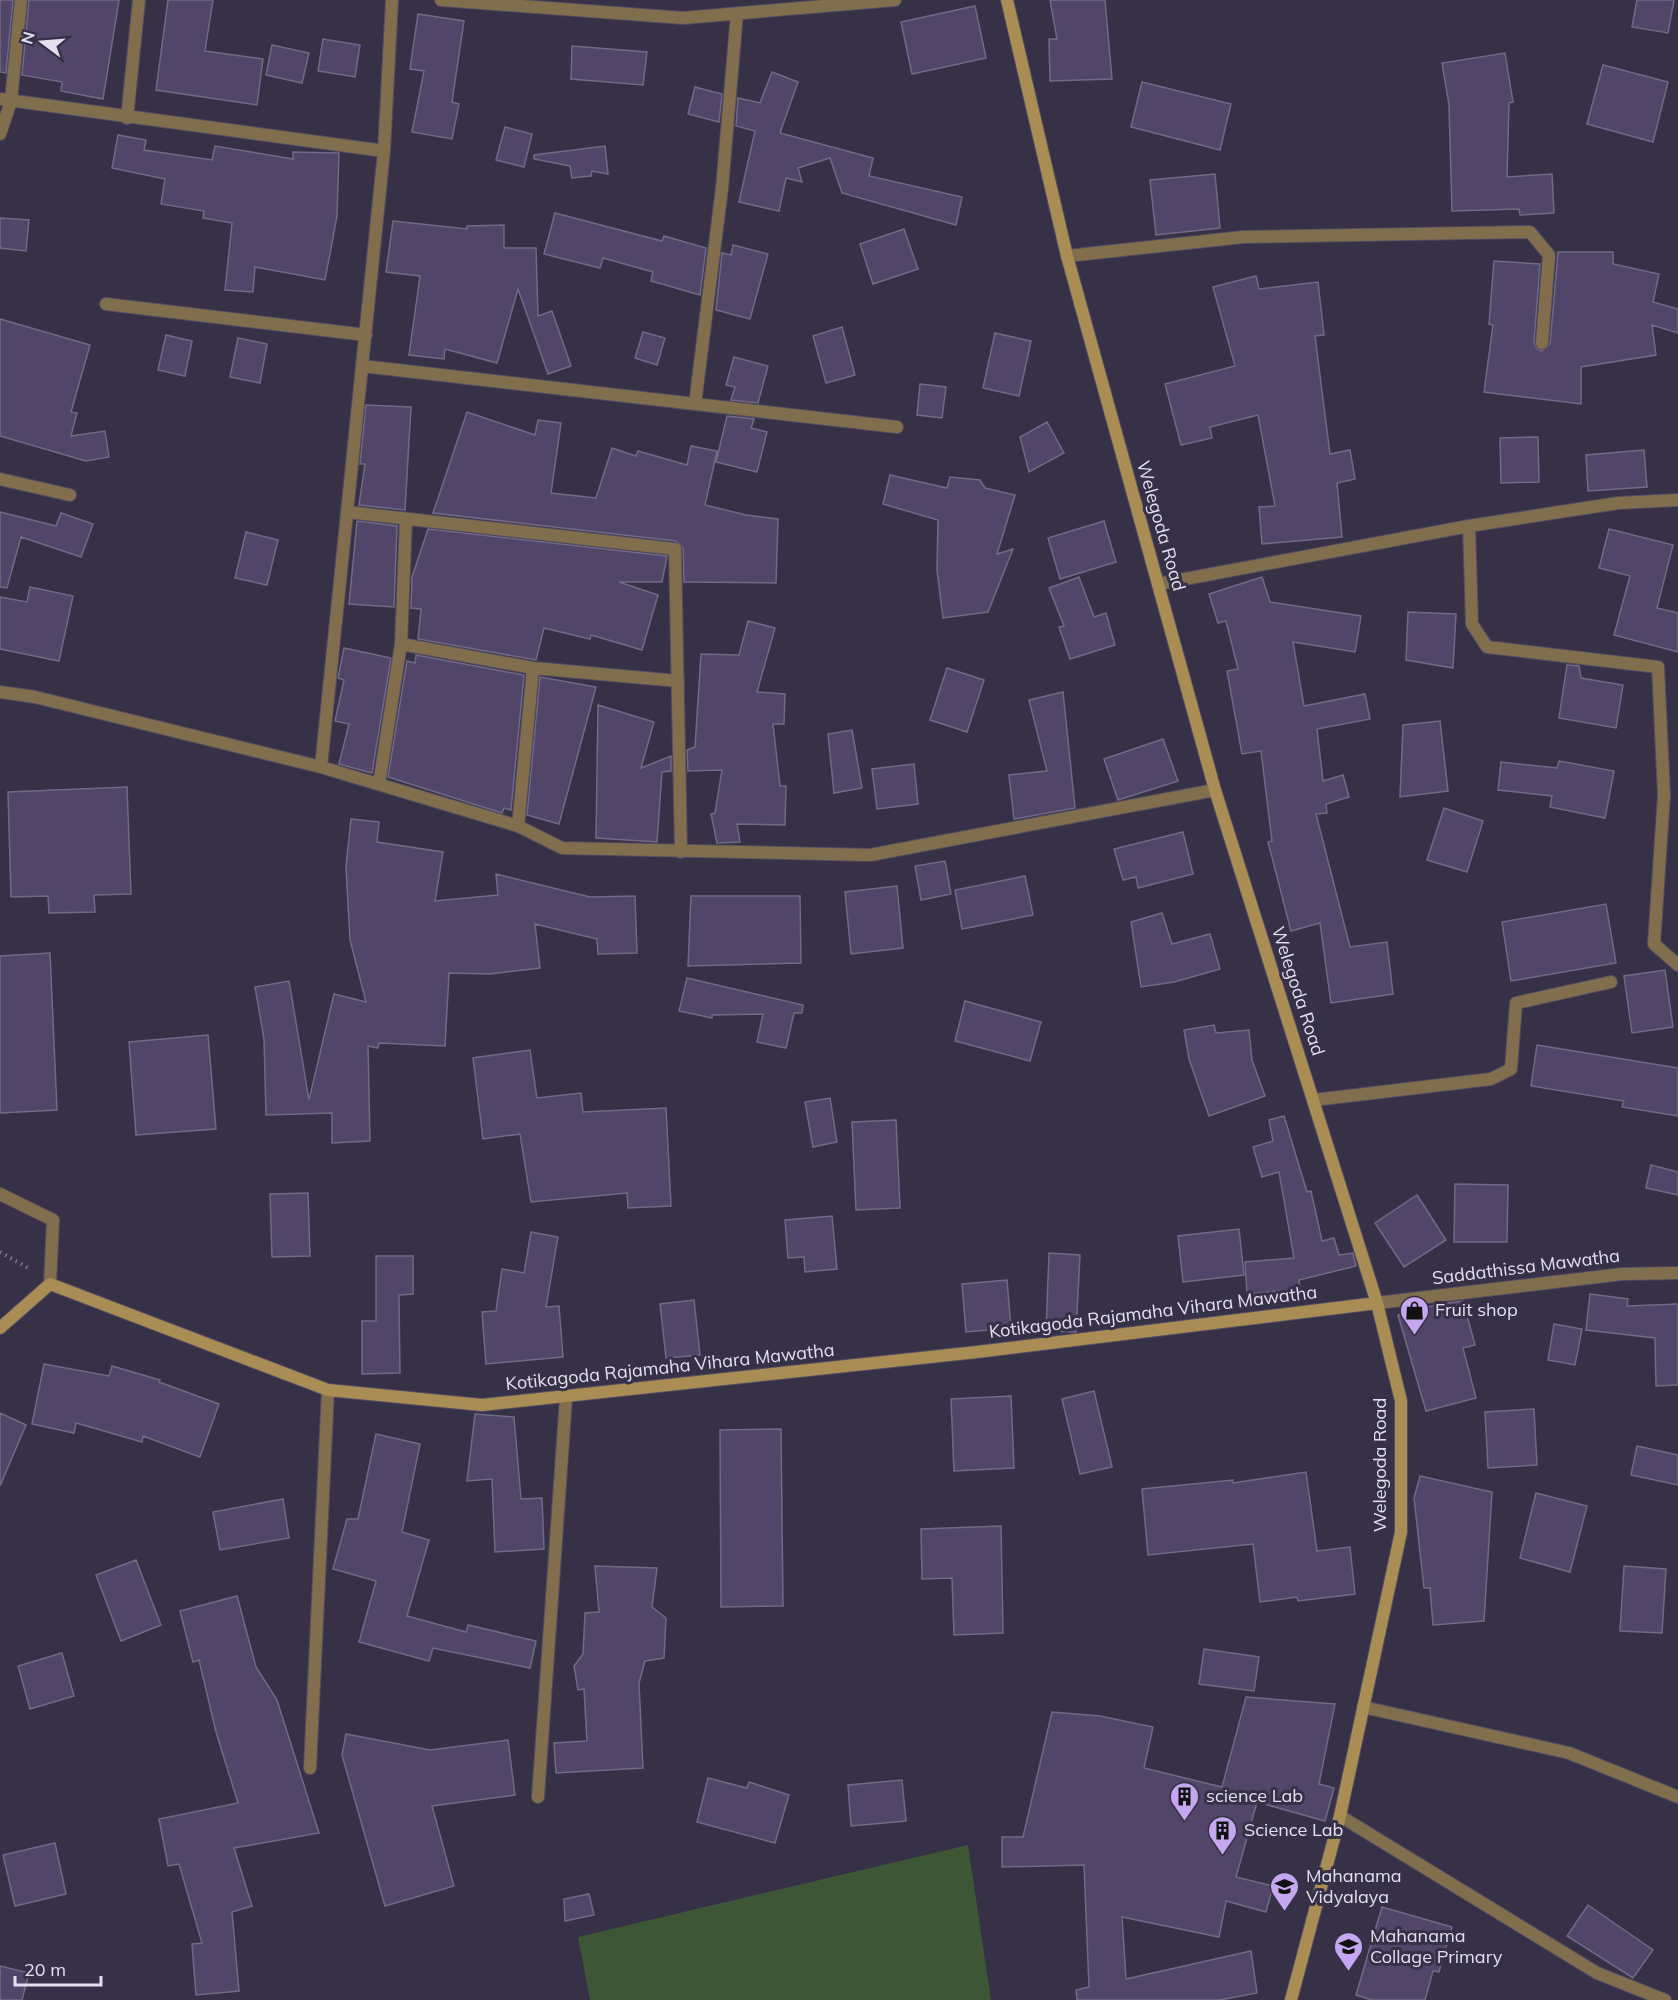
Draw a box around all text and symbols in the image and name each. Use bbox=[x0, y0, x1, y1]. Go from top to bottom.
north arrow bbox=[12, 12, 72, 72]
text: N bbox=[16, 29, 39, 46]
street label: Welegoda Road bbox=[1132, 458, 1191, 594]
street label: Welegoda Road bbox=[1267, 923, 1330, 1058]
street label: Saddathissa Mawatha bbox=[1431, 1244, 1621, 1289]
street label: Kotikagoda Rajamaha Vihara Mawatha bbox=[987, 1280, 1318, 1343]
shop icon: Fruit shop bbox=[1398, 1294, 1430, 1336]
place label: Fruit shop bbox=[1435, 1298, 1518, 1321]
street label: Kotikagoda Rajamaha Vihara Mawatha bbox=[504, 1338, 836, 1395]
street label: Welegoda Road bbox=[1368, 1398, 1391, 1532]
building icon: science Lab bbox=[1169, 1780, 1201, 1822]
place label: science Lab bbox=[1206, 1784, 1303, 1807]
building icon: Science Lab bbox=[1207, 1814, 1239, 1856]
place label: Science Lab bbox=[1244, 1818, 1343, 1841]
place label: Mahanama Vidyalaya bbox=[1306, 1864, 1402, 1908]
school or university icon: Mahanama Vidyalaya bbox=[1269, 1870, 1301, 1912]
place label: Mahanama Collage Primary bbox=[1370, 1924, 1503, 1968]
school or university icon: Mahanama Collage Primary bbox=[1333, 1930, 1365, 1972]
scale bar bbox=[15, 1949, 100, 1987]
text: 20 m bbox=[24, 1958, 66, 1981]

